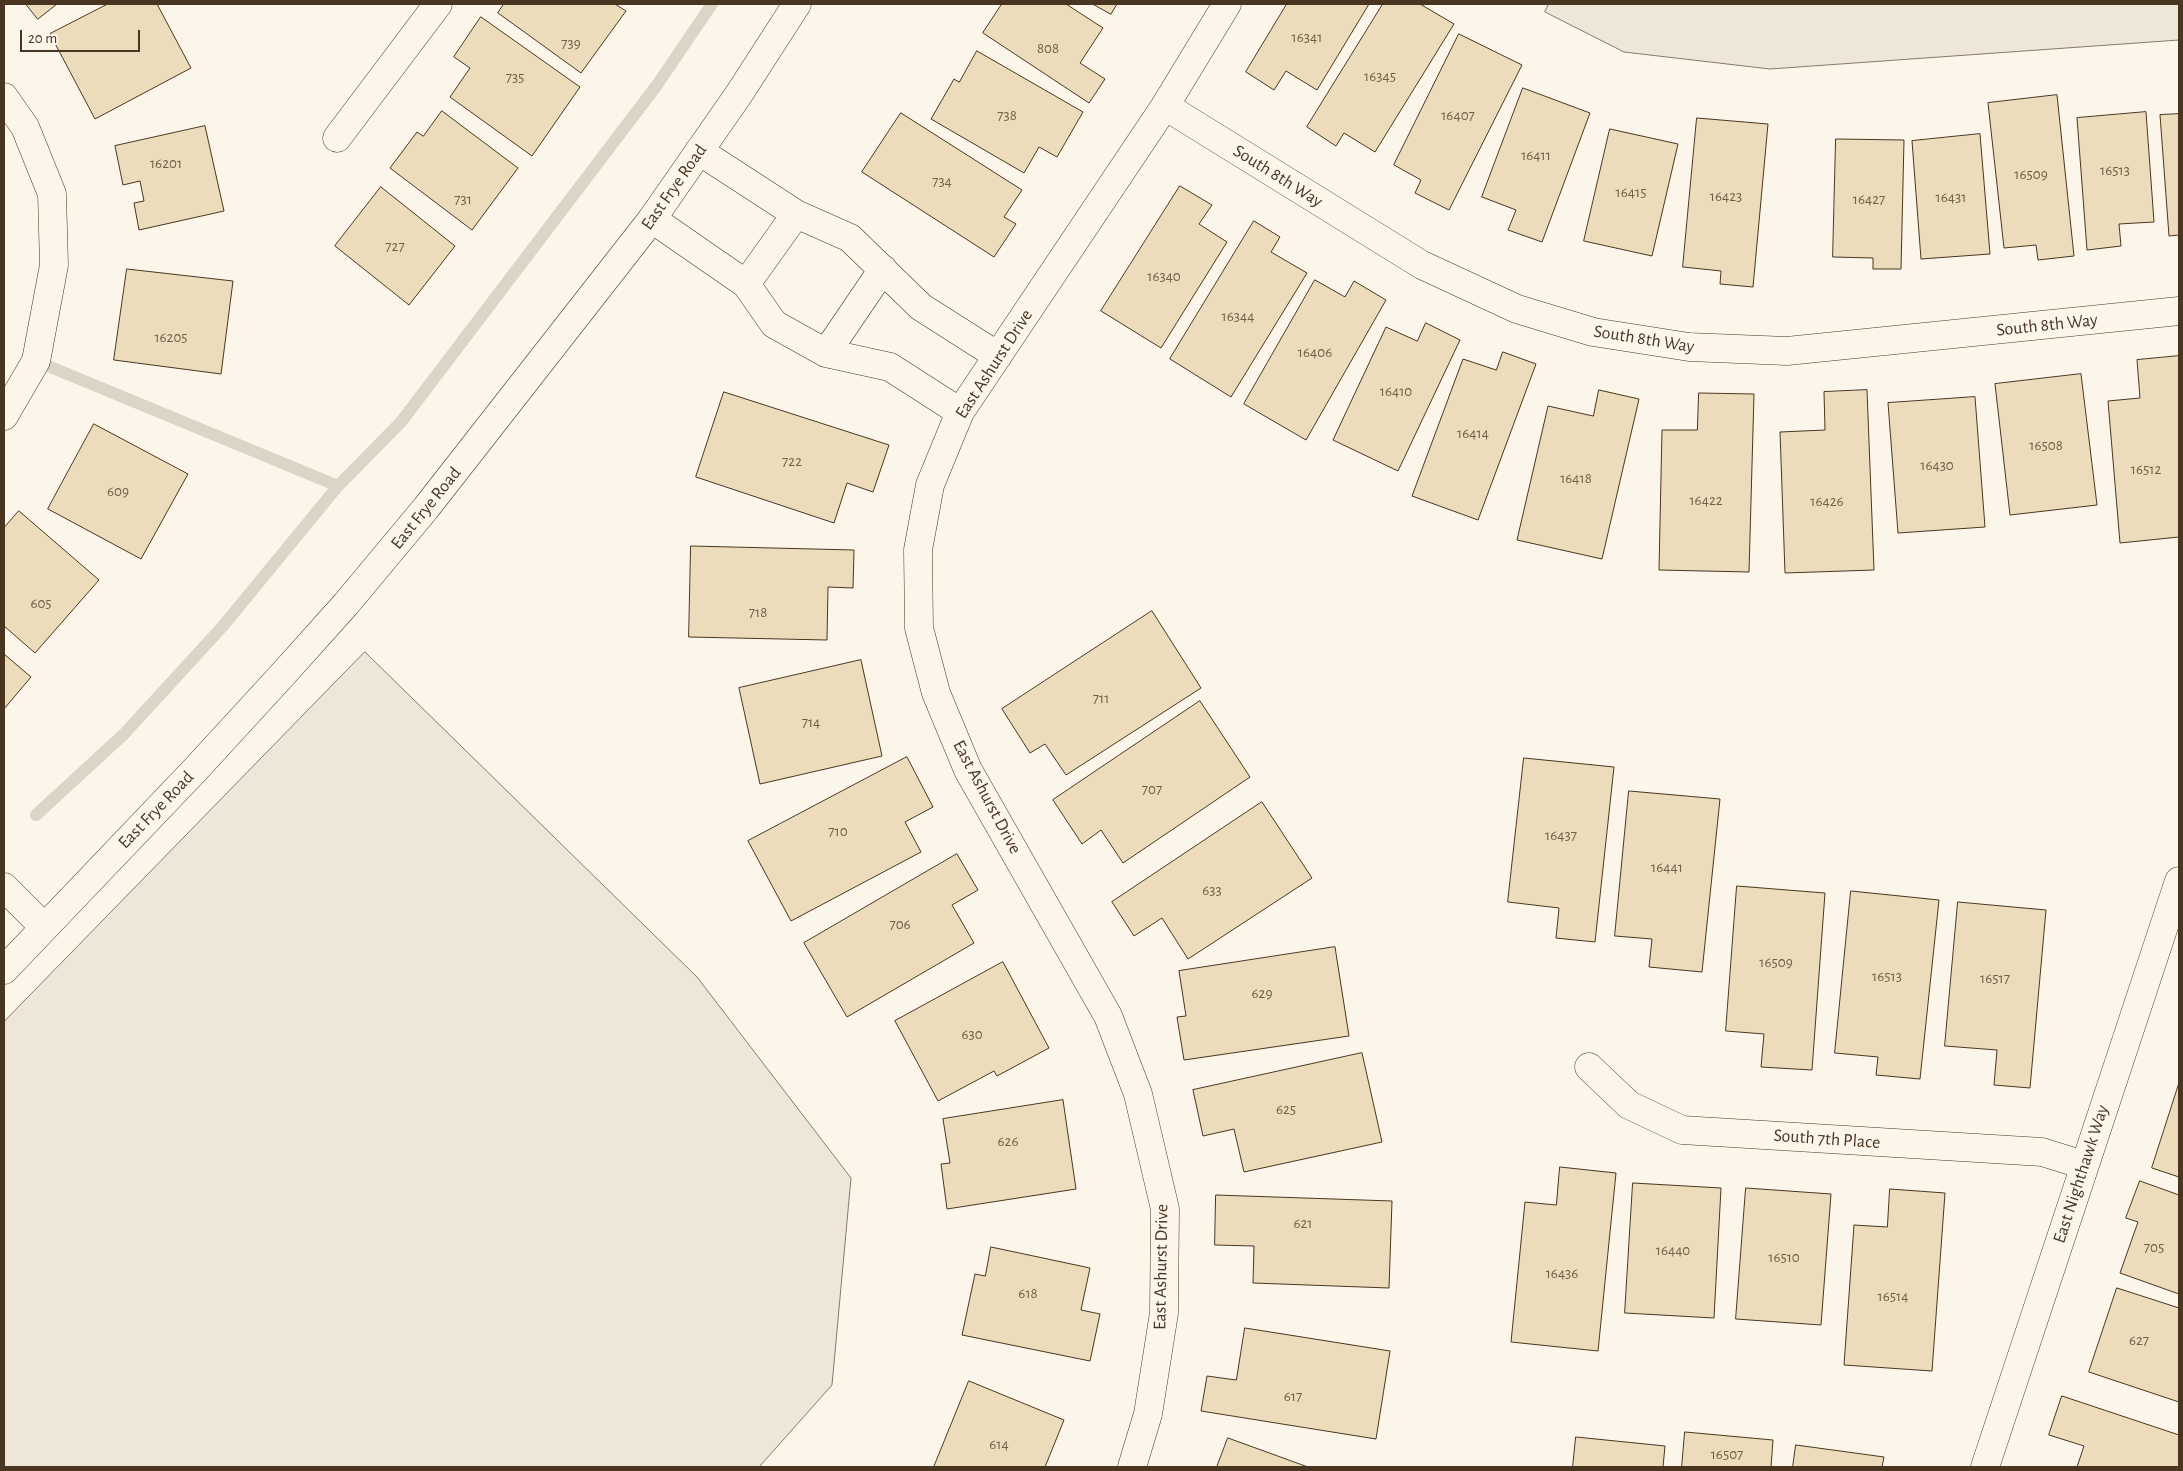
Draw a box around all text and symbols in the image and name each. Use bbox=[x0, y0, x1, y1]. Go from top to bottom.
scale bar bbox=[22, 20, 142, 52]
house number: 16341 bbox=[1292, 28, 1322, 46]
text: 20 m bbox=[28, 31, 57, 46]
house number: 739 bbox=[561, 34, 581, 52]
house number: 808 bbox=[1037, 39, 1059, 57]
house number: 16345 bbox=[1364, 67, 1396, 85]
house number: 735 bbox=[506, 68, 524, 86]
house number: 738 bbox=[997, 106, 1017, 124]
house number: 16407 bbox=[1441, 106, 1475, 124]
street label: East Frye Road bbox=[637, 140, 711, 234]
street label: South 8th Way bbox=[1229, 140, 1327, 212]
house number: 16411 bbox=[1521, 146, 1551, 164]
house number: 16201 bbox=[150, 154, 182, 172]
house number: 16513 bbox=[2100, 161, 2130, 179]
house number: 16509 bbox=[2014, 165, 2048, 183]
house number: 734 bbox=[932, 172, 952, 190]
house number: 16415 bbox=[1616, 183, 1646, 201]
house number: 16423 bbox=[1710, 187, 1742, 205]
house number: 16431 bbox=[1936, 188, 1966, 206]
house number: 731 bbox=[454, 190, 472, 208]
house number: 16427 bbox=[1853, 190, 1885, 208]
house number: 727 bbox=[385, 237, 405, 255]
house number: 16340 bbox=[1147, 267, 1181, 285]
street label: East Ashurst Drive bbox=[951, 305, 1037, 423]
house number: 16344 bbox=[1222, 307, 1254, 325]
street label: South 8th Way bbox=[1995, 309, 2099, 341]
street label: South 8th Way bbox=[1592, 320, 1696, 358]
house number: 16205 bbox=[154, 328, 188, 346]
house number: 16406 bbox=[1298, 343, 1332, 361]
house number: 16410 bbox=[1380, 382, 1412, 400]
house number: 16414 bbox=[1457, 424, 1489, 442]
house number: 16508 bbox=[2029, 436, 2063, 454]
house number: 722 bbox=[782, 452, 802, 470]
house number: 16430 bbox=[1920, 456, 1954, 474]
house number: 16512 bbox=[2131, 460, 2161, 478]
street label: East Frye Road bbox=[386, 462, 466, 554]
house number: 16418 bbox=[1560, 469, 1592, 487]
house number: 609 bbox=[107, 482, 129, 500]
house number: 16422 bbox=[1689, 491, 1723, 509]
house number: 16426 bbox=[1810, 492, 1844, 510]
house number: 605 bbox=[30, 594, 52, 612]
house number: 718 bbox=[749, 603, 767, 621]
house number: 711 bbox=[1093, 689, 1109, 707]
house number: 714 bbox=[802, 713, 820, 731]
street label: East Ashurst Drive bbox=[948, 736, 1026, 858]
street label: East Frye Road bbox=[114, 767, 198, 853]
house number: 707 bbox=[1142, 780, 1162, 798]
house number: 710 bbox=[828, 822, 848, 840]
house number: 16437 bbox=[1545, 826, 1577, 844]
house number: 16441 bbox=[1651, 858, 1683, 876]
house number: 633 bbox=[1202, 881, 1222, 899]
house number: 706 bbox=[889, 915, 911, 933]
house number: 16509 bbox=[1759, 953, 1793, 971]
house number: 16513 bbox=[1872, 967, 1902, 985]
house number: 16517 bbox=[1980, 969, 2010, 987]
house number: 629 bbox=[1252, 984, 1272, 1002]
house number: 630 bbox=[961, 1025, 983, 1043]
house number: 625 bbox=[1276, 1100, 1296, 1118]
street label: East Nighthawk Way bbox=[2048, 1102, 2114, 1246]
street label: South 7th Place bbox=[1773, 1124, 1881, 1154]
house number: 626 bbox=[998, 1132, 1018, 1150]
street label: East Ashurst Drive bbox=[1149, 1204, 1173, 1330]
house number: 621 bbox=[1293, 1214, 1313, 1232]
house number: 705 bbox=[2144, 1238, 2164, 1256]
house number: 16440 bbox=[1656, 1241, 1690, 1259]
house number: 16510 bbox=[1768, 1248, 1800, 1266]
house number: 16436 bbox=[1546, 1264, 1578, 1282]
house number: 618 bbox=[1018, 1284, 1038, 1302]
house number: 16514 bbox=[1878, 1287, 1908, 1305]
house number: 627 bbox=[2129, 1331, 2149, 1349]
house number: 617 bbox=[1284, 1387, 1302, 1405]
house number: 614 bbox=[989, 1435, 1009, 1453]
house number: 16507 bbox=[1711, 1445, 1743, 1463]

